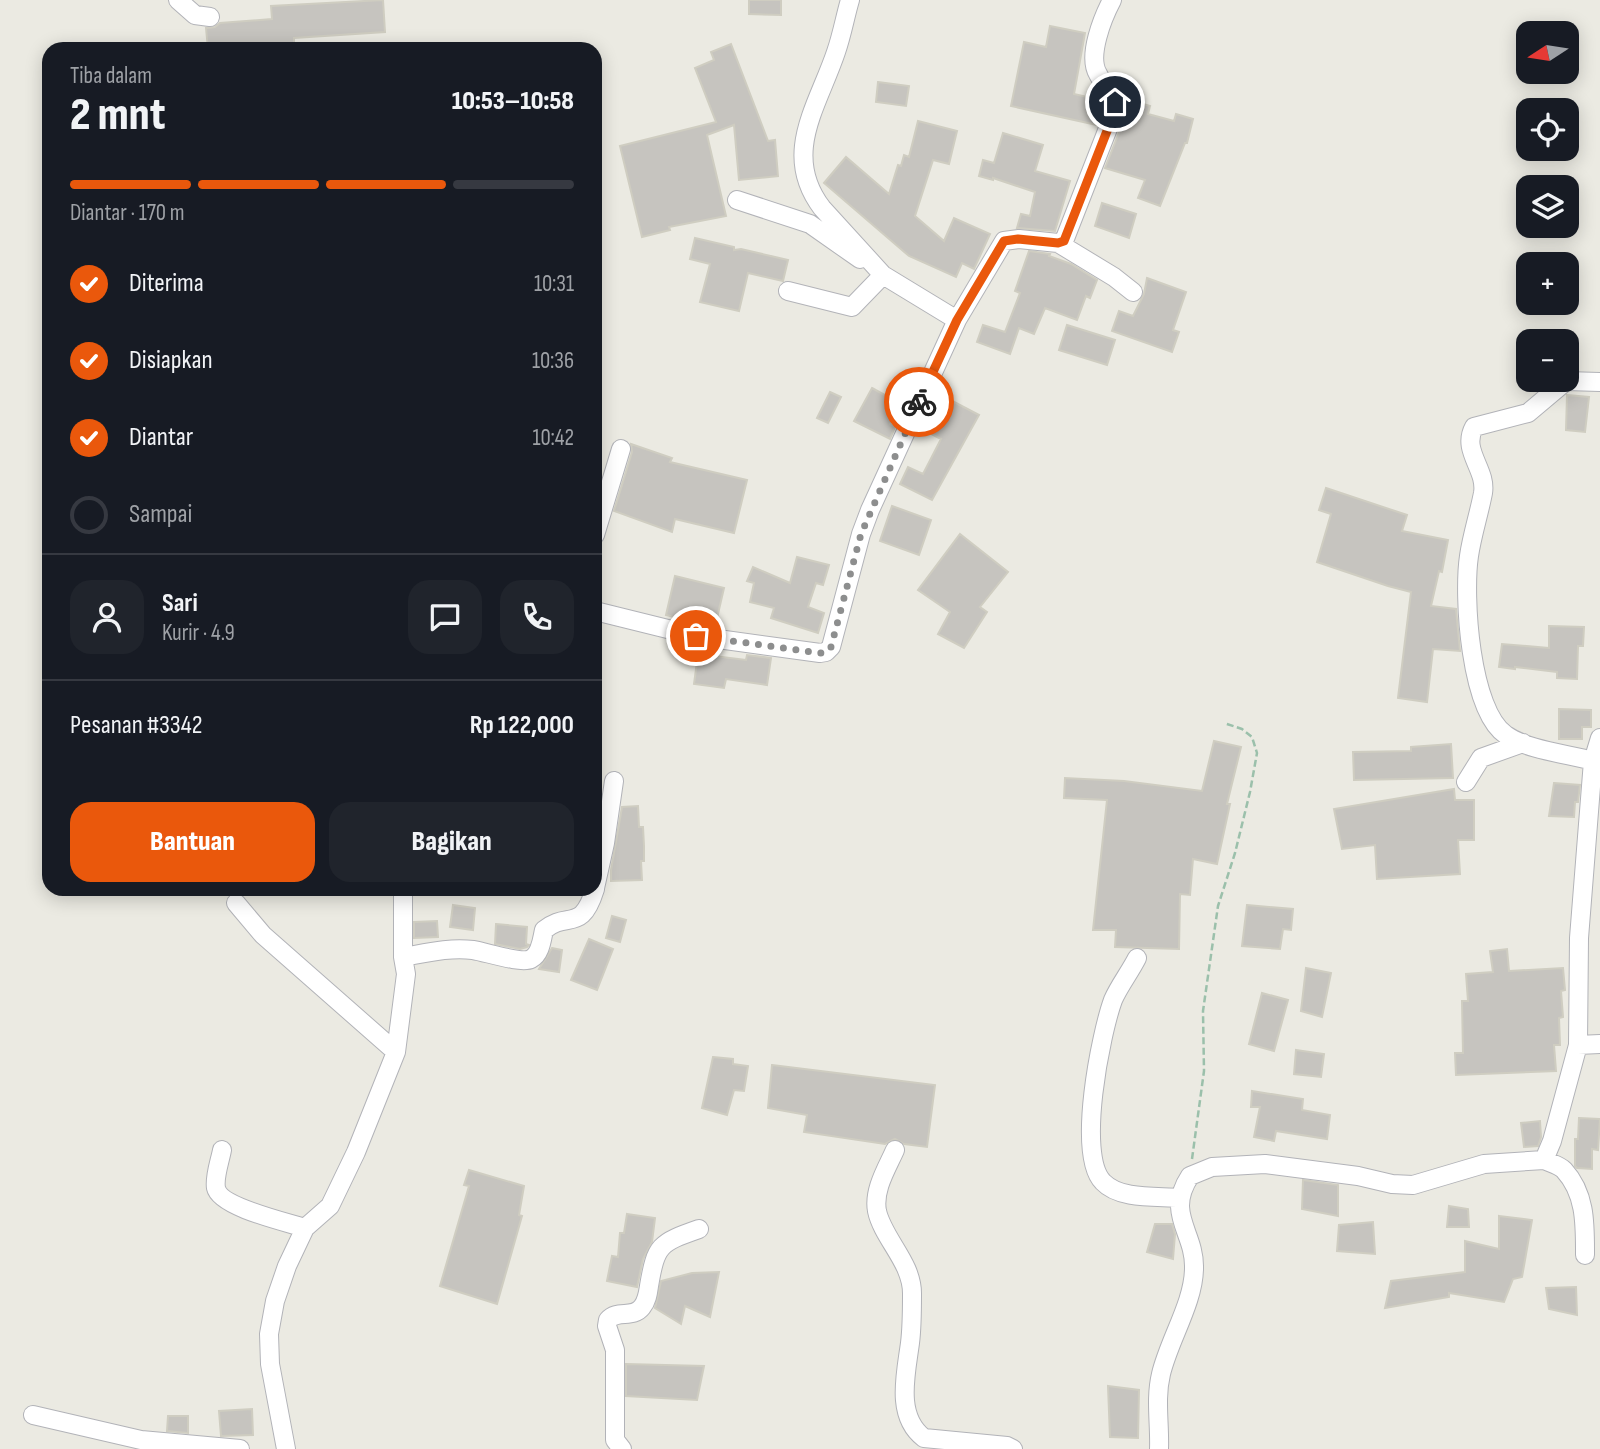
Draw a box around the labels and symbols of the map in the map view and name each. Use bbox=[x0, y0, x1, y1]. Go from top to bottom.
north arrow bbox=[1516, 21, 1578, 84]
pin bbox=[1085, 72, 1145, 132]
courier bbox=[884, 367, 954, 437]
pin bbox=[666, 606, 726, 666]

